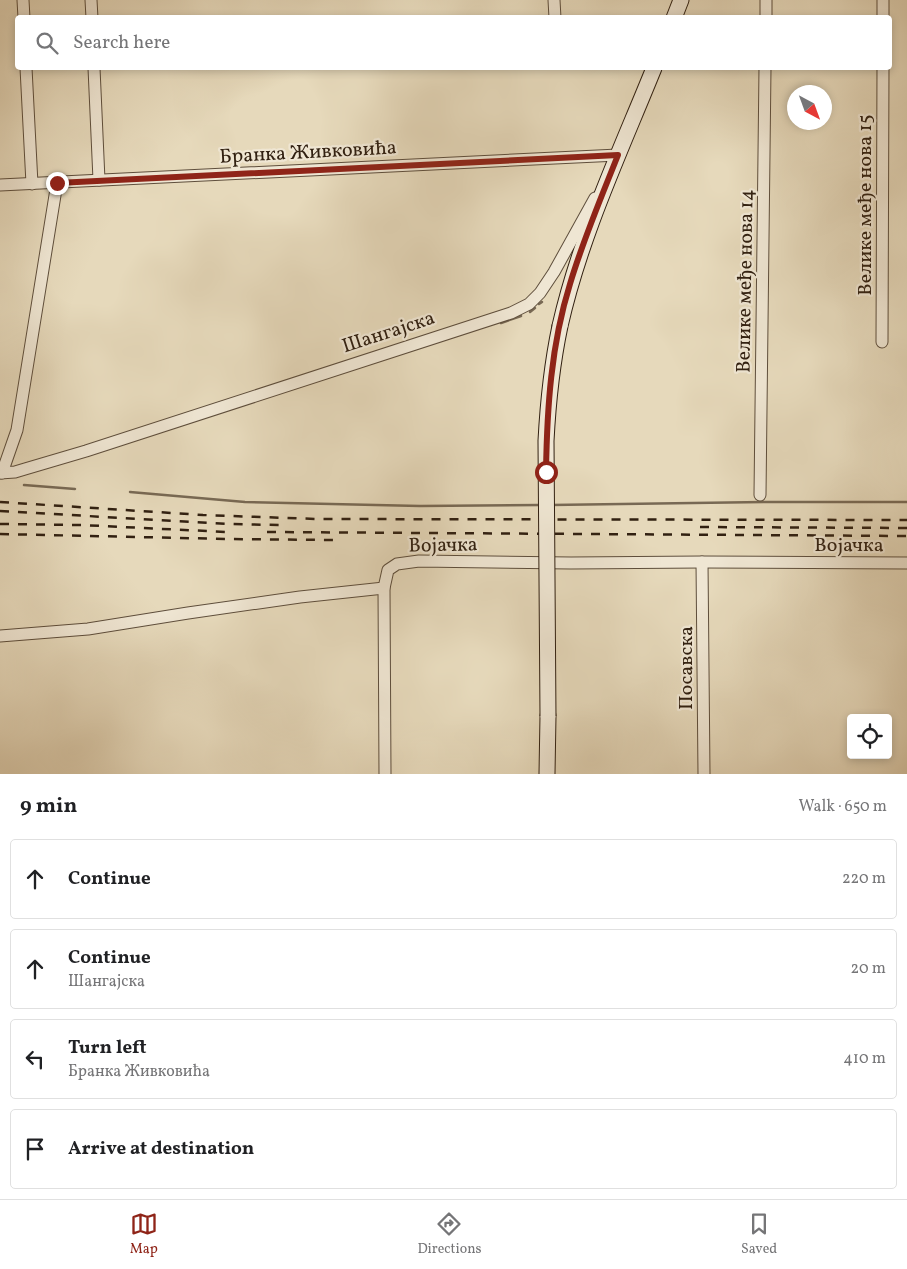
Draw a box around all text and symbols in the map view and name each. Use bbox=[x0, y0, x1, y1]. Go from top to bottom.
search box bbox=[15, 15, 892, 70]
icon: search bbox=[33, 29, 61, 57]
text: Search here bbox=[73, 30, 170, 56]
north arrow bbox=[787, 85, 832, 130]
street label: Велике међе нова 15 bbox=[852, 114, 880, 296]
street label: Бранка Живковића bbox=[219, 134, 398, 172]
route end bbox=[46, 172, 69, 195]
street label: Велике међе нова 14 bbox=[730, 189, 762, 373]
street label: Шангајска bbox=[339, 305, 439, 361]
route start bbox=[535, 461, 558, 484]
street label: Војачка bbox=[408, 531, 478, 561]
street label: Војачка bbox=[814, 532, 884, 560]
street label: Посавска bbox=[673, 626, 701, 710]
map controls bbox=[847, 714, 892, 759]
button: locate bbox=[847, 714, 892, 759]
text: 9 min bbox=[20, 792, 77, 821]
text: Walk · 650 m bbox=[799, 796, 887, 818]
icon: ahead bbox=[21, 865, 49, 893]
text: Continue bbox=[68, 866, 151, 892]
text: 220 m bbox=[842, 868, 886, 890]
text: Continue bbox=[68, 945, 151, 971]
icon: ahead bbox=[21, 955, 49, 983]
text: 20 m bbox=[851, 958, 886, 980]
text: Шангајска bbox=[68, 971, 145, 993]
text: Turn left bbox=[68, 1035, 147, 1061]
icon: left bbox=[21, 1045, 49, 1073]
text: 410 m bbox=[843, 1048, 886, 1070]
text: Бранка Живковића bbox=[68, 1061, 210, 1083]
icon: arrive bbox=[21, 1135, 49, 1163]
text: Arrive at destination bbox=[68, 1136, 254, 1162]
tab: Map bbox=[130, 1210, 158, 1259]
tab: Directions bbox=[417, 1210, 482, 1259]
tab: Saved bbox=[741, 1210, 777, 1259]

